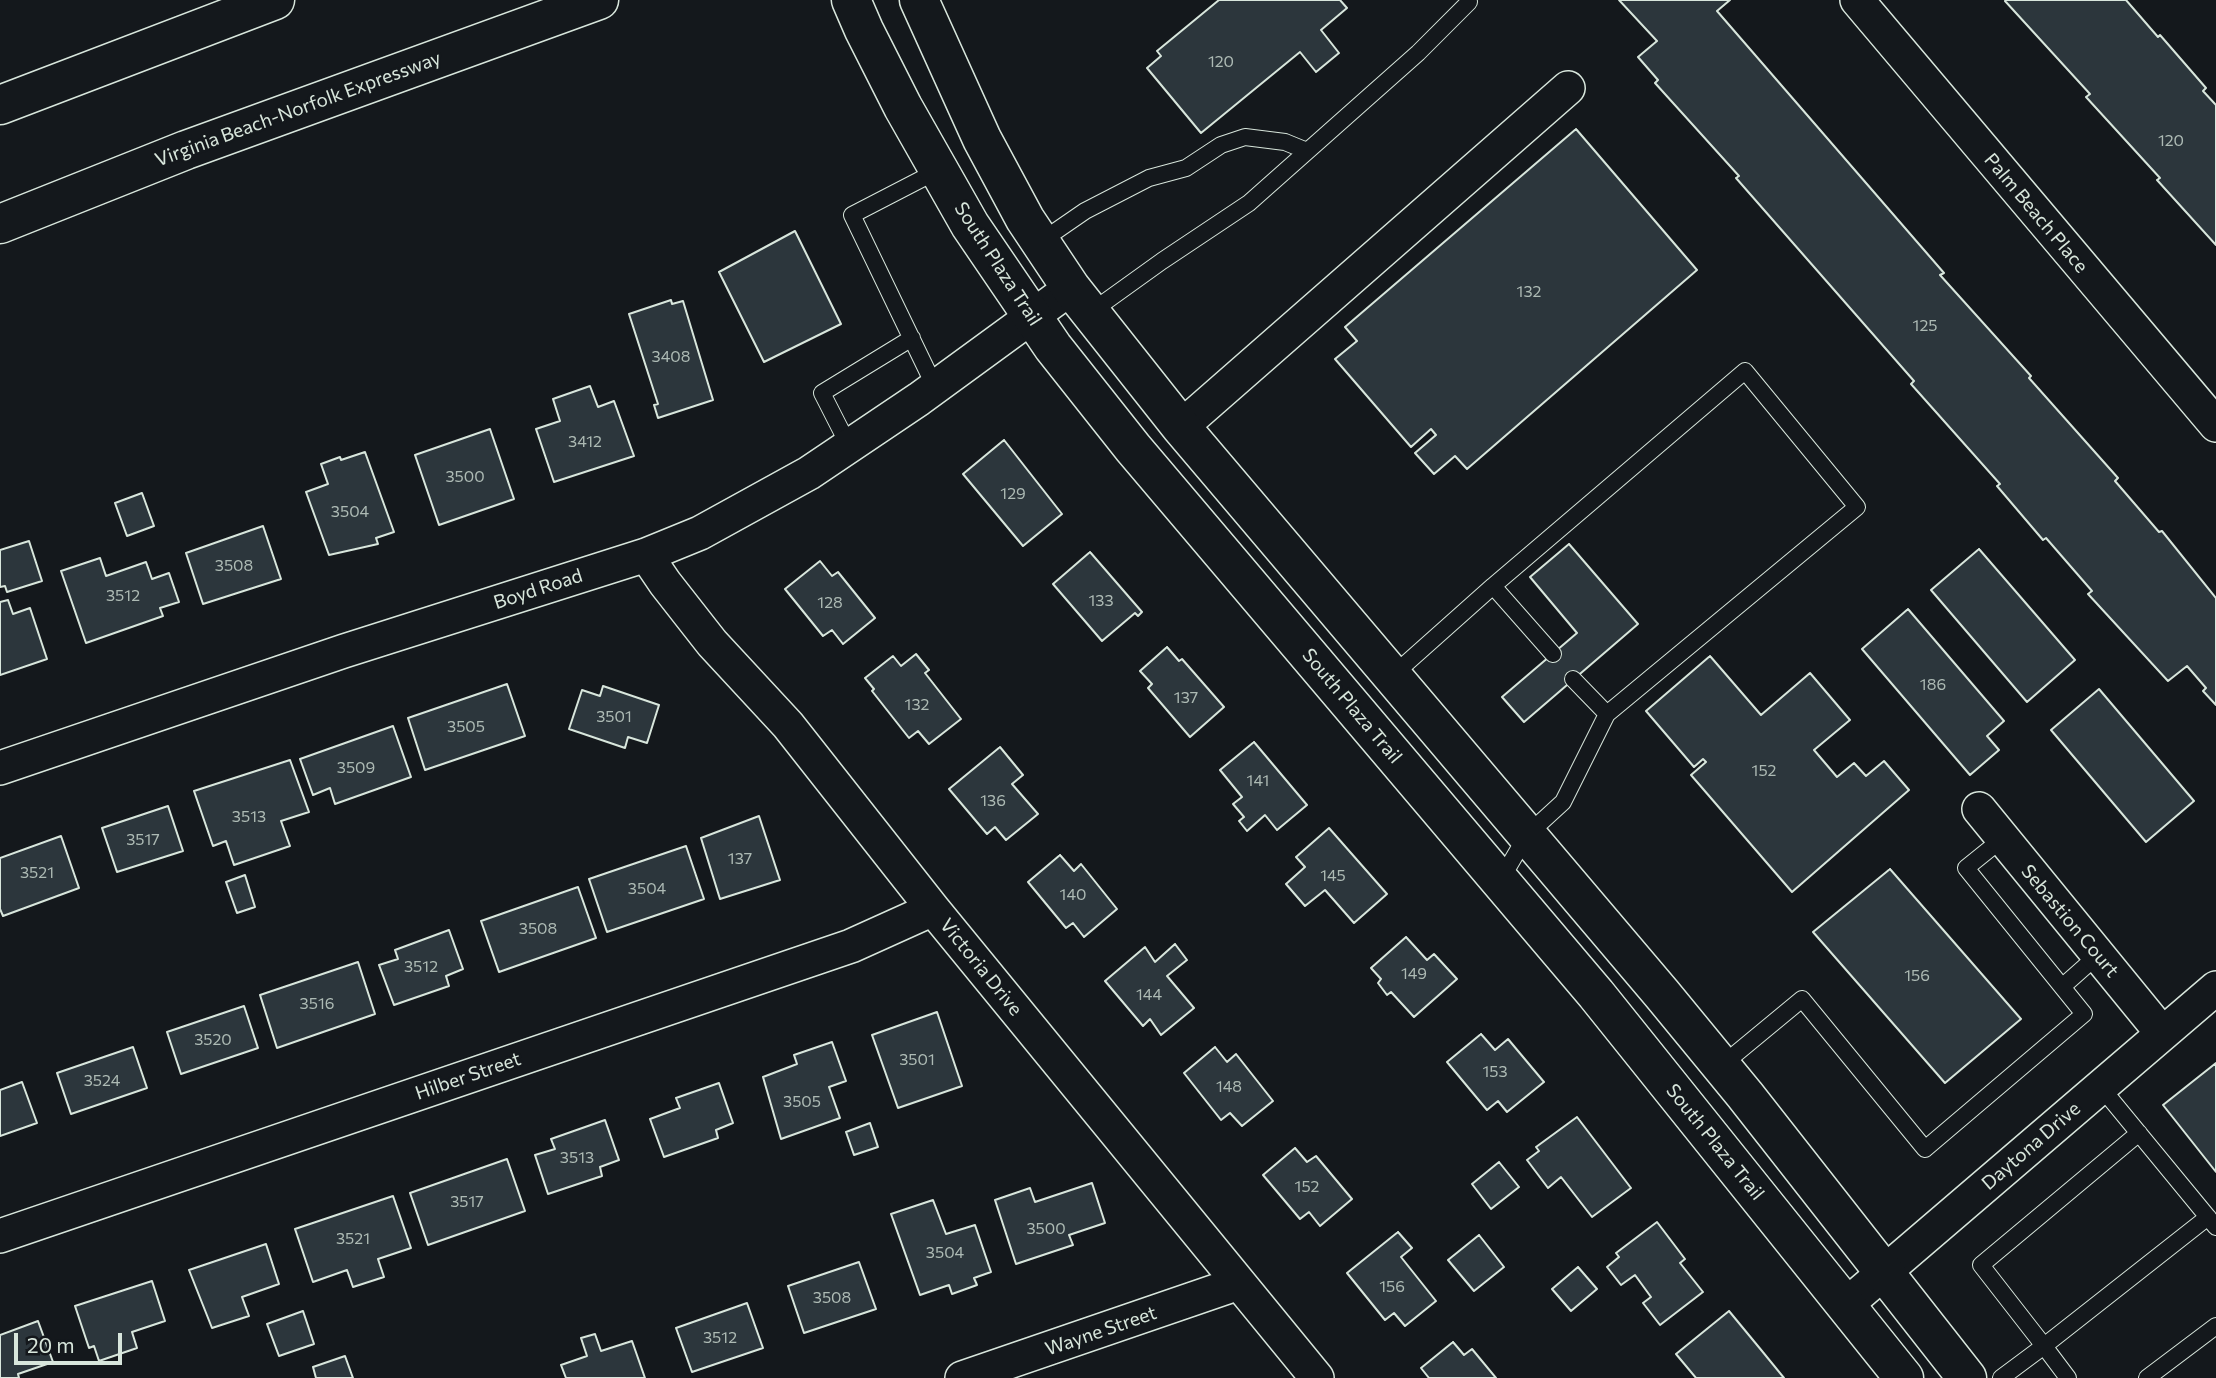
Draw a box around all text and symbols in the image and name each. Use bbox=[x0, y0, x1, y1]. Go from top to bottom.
street label: Virginia Beach-Norfolk Expressway bbox=[152, 47, 444, 171]
house number: 120 bbox=[1208, 52, 1234, 72]
house number: 120 bbox=[2158, 131, 2184, 151]
street label: Palm Beach Place bbox=[1979, 149, 2093, 277]
street label: South Plaza Trail bbox=[950, 198, 1046, 330]
house number: 132 bbox=[1517, 282, 1541, 302]
house number: 125 bbox=[1913, 316, 1937, 336]
house number: 3408 bbox=[652, 347, 690, 367]
house number: 3412 bbox=[568, 432, 602, 452]
house number: 3500 bbox=[445, 467, 485, 487]
house number: 129 bbox=[1000, 484, 1026, 504]
house number: 3504 bbox=[331, 502, 369, 522]
house number: 3508 bbox=[215, 556, 253, 576]
street label: Boyd Road bbox=[491, 564, 585, 614]
house number: 3512 bbox=[106, 586, 140, 606]
house number: 133 bbox=[1088, 591, 1114, 611]
house number: 128 bbox=[817, 593, 843, 613]
street label: South Plaza Trail bbox=[1297, 644, 1407, 768]
house number: 186 bbox=[1920, 675, 1946, 695]
house number: 137 bbox=[1174, 688, 1198, 708]
house number: 132 bbox=[905, 695, 929, 715]
house number: 3501 bbox=[596, 707, 632, 727]
house number: 3505 bbox=[447, 717, 485, 737]
house number: 3509 bbox=[337, 758, 375, 778]
house number: 152 bbox=[1752, 761, 1776, 781]
house number: 141 bbox=[1247, 771, 1269, 791]
house number: 136 bbox=[980, 791, 1006, 811]
house number: 3513 bbox=[232, 807, 266, 827]
house number: 3517 bbox=[126, 830, 160, 850]
house number: 137 bbox=[728, 849, 752, 869]
street label: Sebastion Court bbox=[2016, 860, 2124, 982]
house number: 3521 bbox=[20, 863, 54, 883]
house number: 145 bbox=[1320, 866, 1346, 886]
house number: 3504 bbox=[628, 879, 666, 899]
house number: 140 bbox=[1060, 885, 1086, 905]
street label: Victoria Drive bbox=[935, 914, 1027, 1020]
house number: 3508 bbox=[519, 919, 557, 939]
house number: 3512 bbox=[404, 957, 438, 977]
house number: 149 bbox=[1401, 964, 1427, 984]
house number: 156 bbox=[1904, 966, 1930, 986]
house number: 144 bbox=[1136, 985, 1162, 1005]
house number: 3516 bbox=[300, 994, 334, 1014]
house number: 3520 bbox=[194, 1030, 232, 1050]
street label: Hilber Street bbox=[412, 1047, 524, 1105]
house number: 3501 bbox=[899, 1050, 935, 1070]
house number: 153 bbox=[1482, 1062, 1508, 1082]
house number: 3524 bbox=[84, 1071, 120, 1091]
house number: 148 bbox=[1216, 1077, 1242, 1097]
street label: South Plaza Trail bbox=[1661, 1079, 1769, 1205]
house number: 3505 bbox=[783, 1092, 821, 1112]
street label: Daytona Drive bbox=[1977, 1097, 2085, 1195]
house number: 3513 bbox=[560, 1148, 594, 1168]
house number: 152 bbox=[1295, 1177, 1319, 1197]
house number: 3517 bbox=[450, 1192, 484, 1212]
house number: 3500 bbox=[1026, 1219, 1066, 1239]
house number: 3521 bbox=[336, 1229, 370, 1249]
house number: 3504 bbox=[926, 1243, 964, 1263]
house number: 156 bbox=[1379, 1277, 1405, 1297]
house number: 3508 bbox=[813, 1288, 851, 1308]
street label: Wayne Street bbox=[1042, 1301, 1160, 1361]
scale bar bbox=[18, 1318, 126, 1362]
house number: 3512 bbox=[703, 1328, 737, 1348]
text: 20 m bbox=[27, 1332, 75, 1357]

